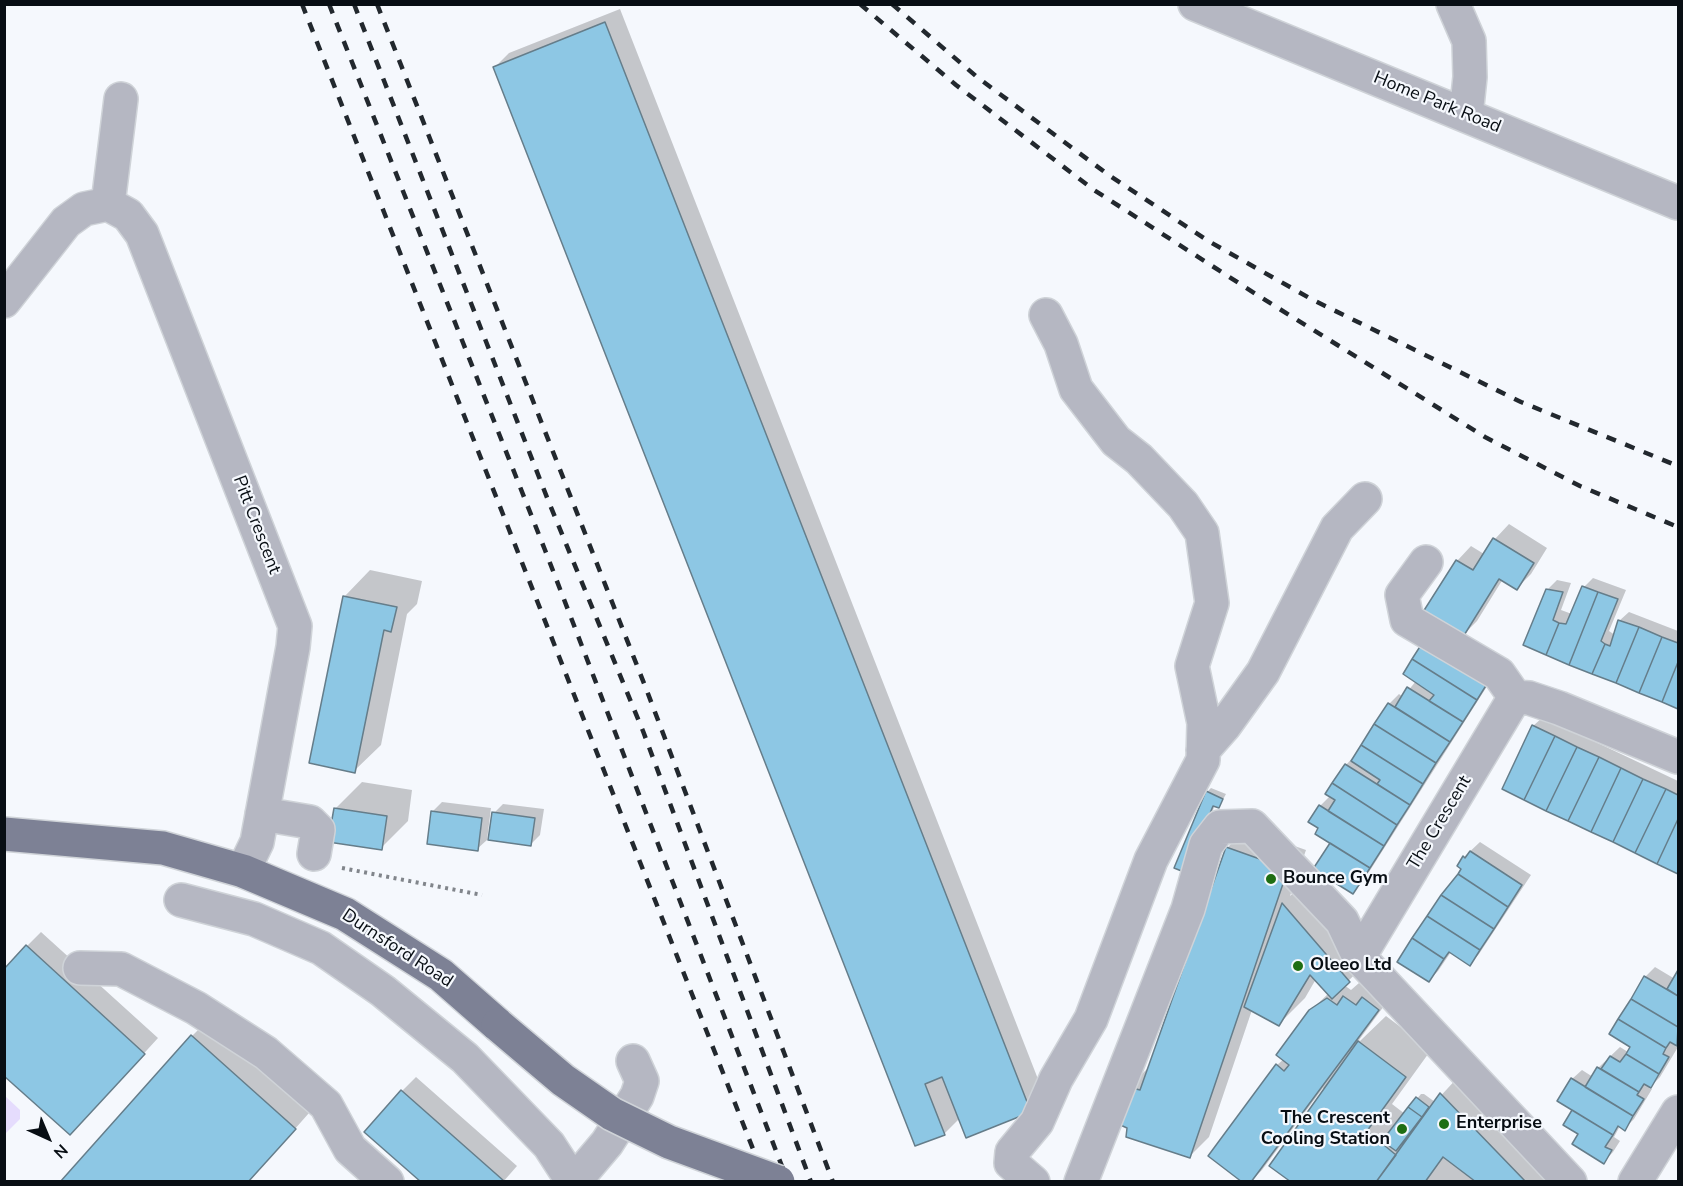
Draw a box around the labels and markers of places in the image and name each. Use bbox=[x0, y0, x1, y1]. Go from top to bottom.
place label: Bounce Gym bbox=[1283, 868, 1388, 890]
marker: Bounce Gym bbox=[1264, 872, 1278, 886]
place label: Oleeo Ltd bbox=[1310, 955, 1392, 977]
marker: Oleeo Ltd bbox=[1291, 959, 1305, 973]
place label: The Crescent Cooling Station bbox=[1261, 1108, 1390, 1150]
place label: Enterprise bbox=[1456, 1113, 1542, 1135]
marker: Enterprise bbox=[1437, 1117, 1451, 1131]
marker: The Crescent Cooling Station bbox=[1395, 1122, 1409, 1136]

